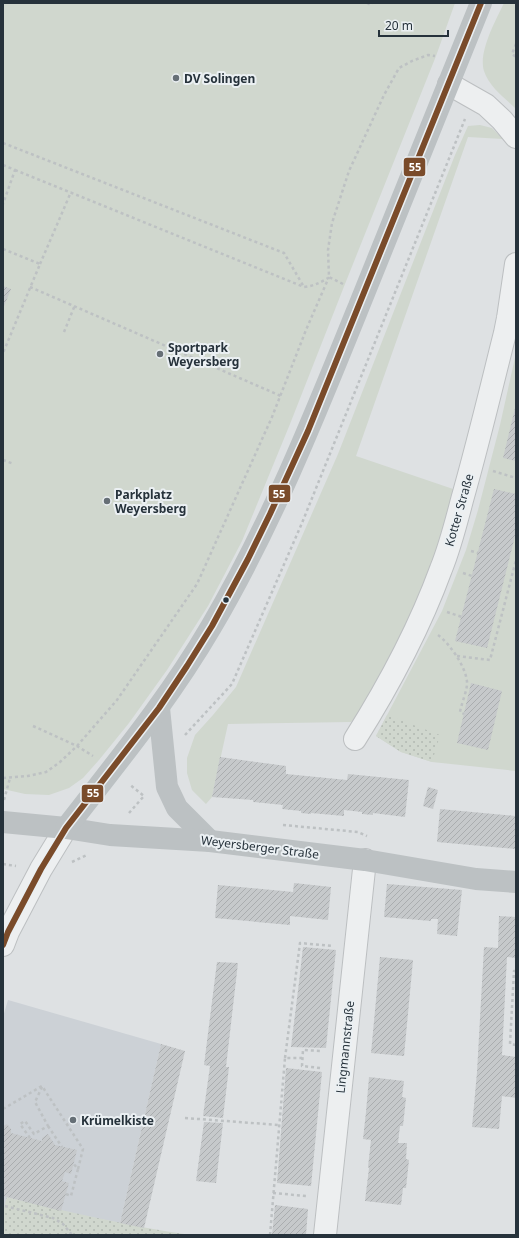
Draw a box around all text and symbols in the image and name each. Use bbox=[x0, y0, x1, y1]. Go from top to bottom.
scale bar bbox=[379, 12, 448, 38]
text: 20 m bbox=[385, 17, 413, 34]
place label: DV Solingen bbox=[184, 70, 255, 87]
marker: DV Solingen bbox=[171, 73, 181, 83]
line badge: 55 bbox=[403, 157, 426, 177]
text: 55 bbox=[409, 159, 421, 174]
place label: Sportpark Weyersberg bbox=[168, 339, 239, 370]
marker: Sportpark Weyersberg bbox=[155, 349, 165, 359]
street label: Kotter Straße bbox=[441, 471, 478, 548]
line badge: 55 bbox=[268, 484, 291, 503]
place label: Parkplatz Weyersberg bbox=[115, 486, 186, 517]
text: 55 bbox=[273, 486, 285, 501]
marker: Parkplatz Weyersberg bbox=[102, 496, 112, 506]
unlabelled marker bbox=[221, 595, 231, 605]
line badge: 55 bbox=[81, 784, 104, 803]
text: 55 bbox=[87, 785, 99, 800]
street label: Weyersberger Straße bbox=[200, 831, 320, 863]
street label: Lingmannstraße bbox=[332, 1000, 358, 1094]
place label: Krümelkiste bbox=[81, 1112, 154, 1129]
marker: Krümelkiste bbox=[68, 1115, 78, 1125]

